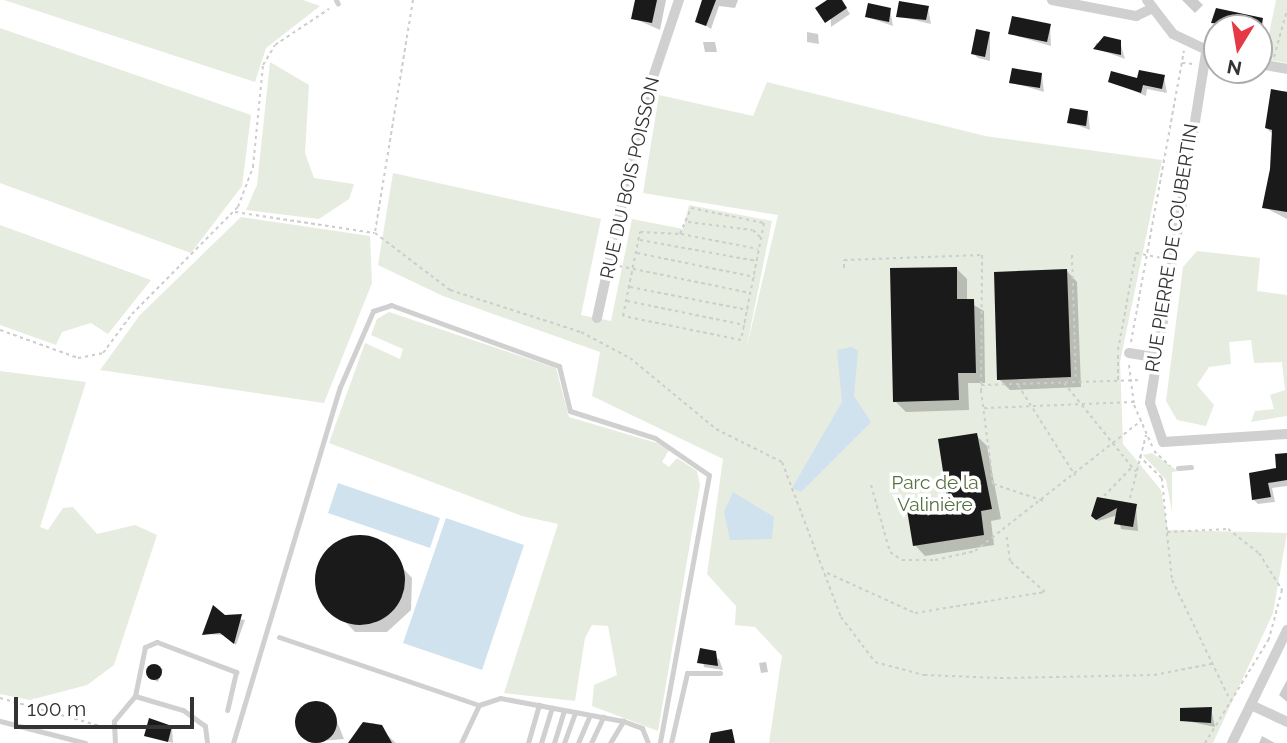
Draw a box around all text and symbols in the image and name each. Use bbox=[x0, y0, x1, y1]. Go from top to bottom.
north arrow bbox=[1203, 14, 1273, 84]
text: N bbox=[1225, 55, 1244, 80]
street label: RUE DU BOIS POISSON bbox=[596, 75, 664, 281]
street label: RUE PIERRE DE COUBERTIN bbox=[1141, 122, 1203, 374]
park label: Parc de la Valinière bbox=[891, 472, 979, 516]
scale bar bbox=[18, 684, 198, 728]
text: 100 m bbox=[27, 696, 86, 721]

